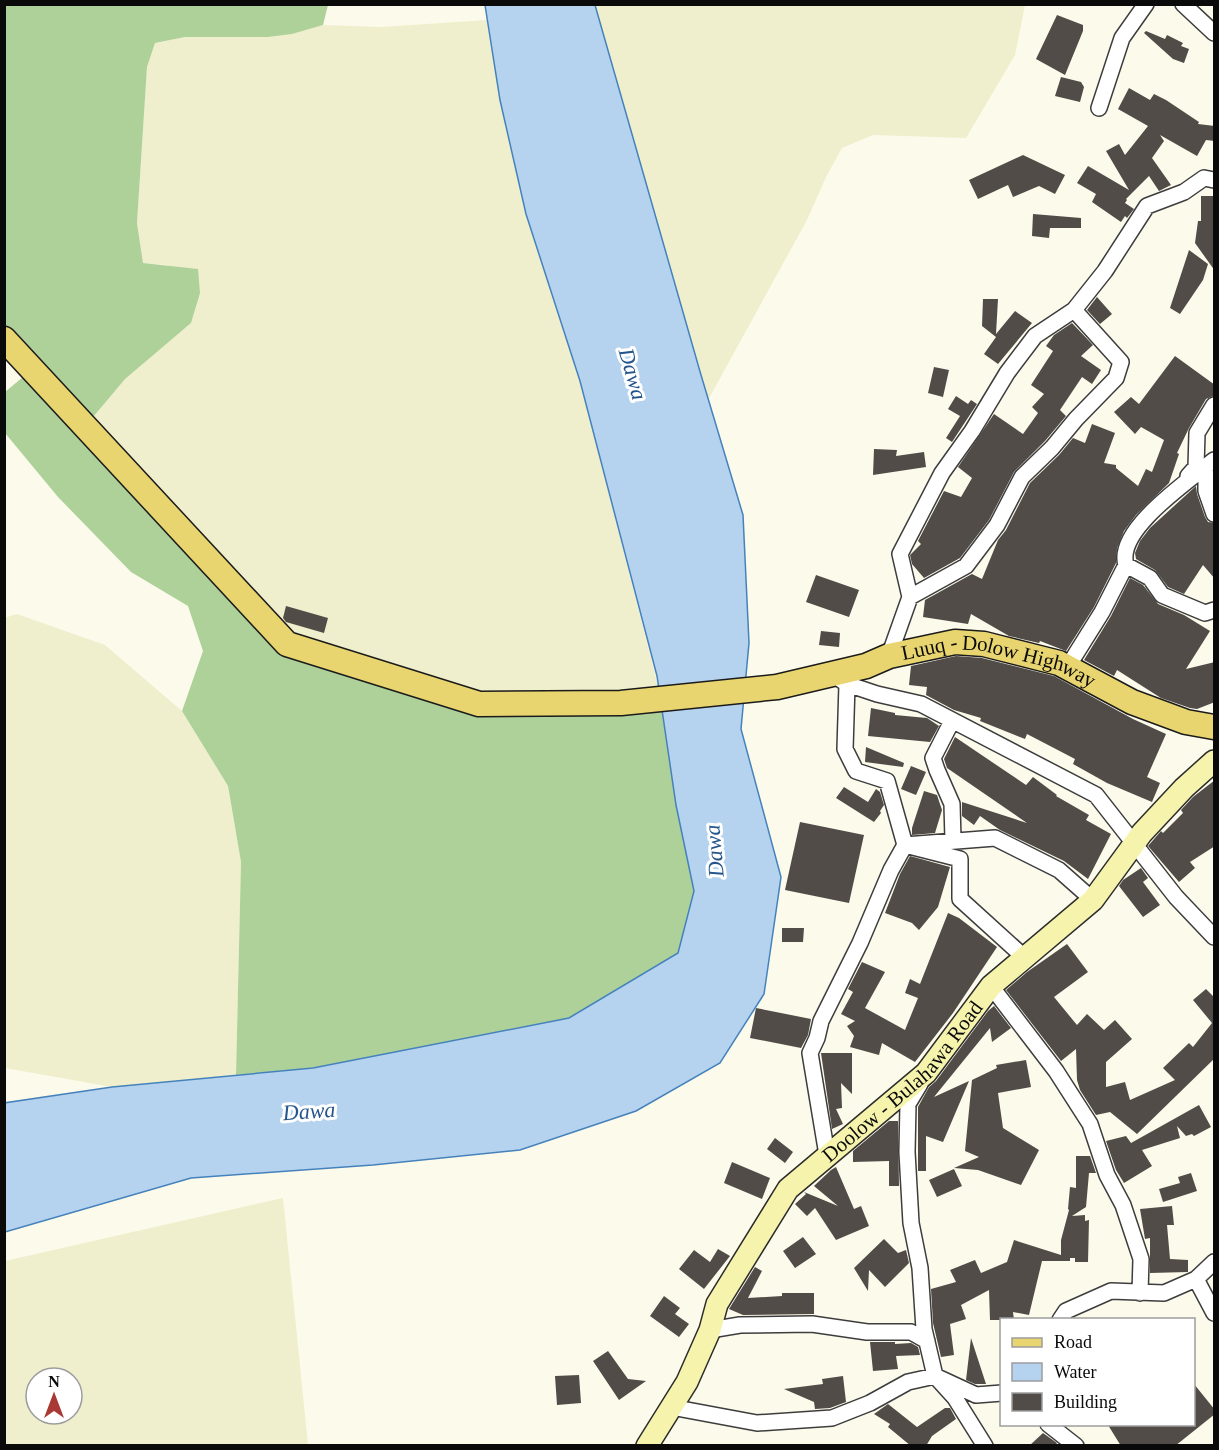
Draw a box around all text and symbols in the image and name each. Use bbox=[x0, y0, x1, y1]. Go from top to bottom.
water label: Dawa bbox=[613, 344, 652, 403]
street label: Luuq - Dolow Highway bbox=[899, 630, 1101, 693]
water label: Dawa bbox=[699, 824, 729, 879]
street label: Doolow - Bulahawa Road bbox=[817, 996, 988, 1167]
water label: Dawa bbox=[281, 1097, 336, 1125]
legend bbox=[1000, 1318, 1195, 1426]
text: Road bbox=[1054, 1332, 1092, 1352]
text: Water bbox=[1054, 1362, 1097, 1382]
north arrow bbox=[24, 1366, 84, 1426]
text: N bbox=[48, 1373, 60, 1390]
text: Building bbox=[1054, 1392, 1117, 1412]

